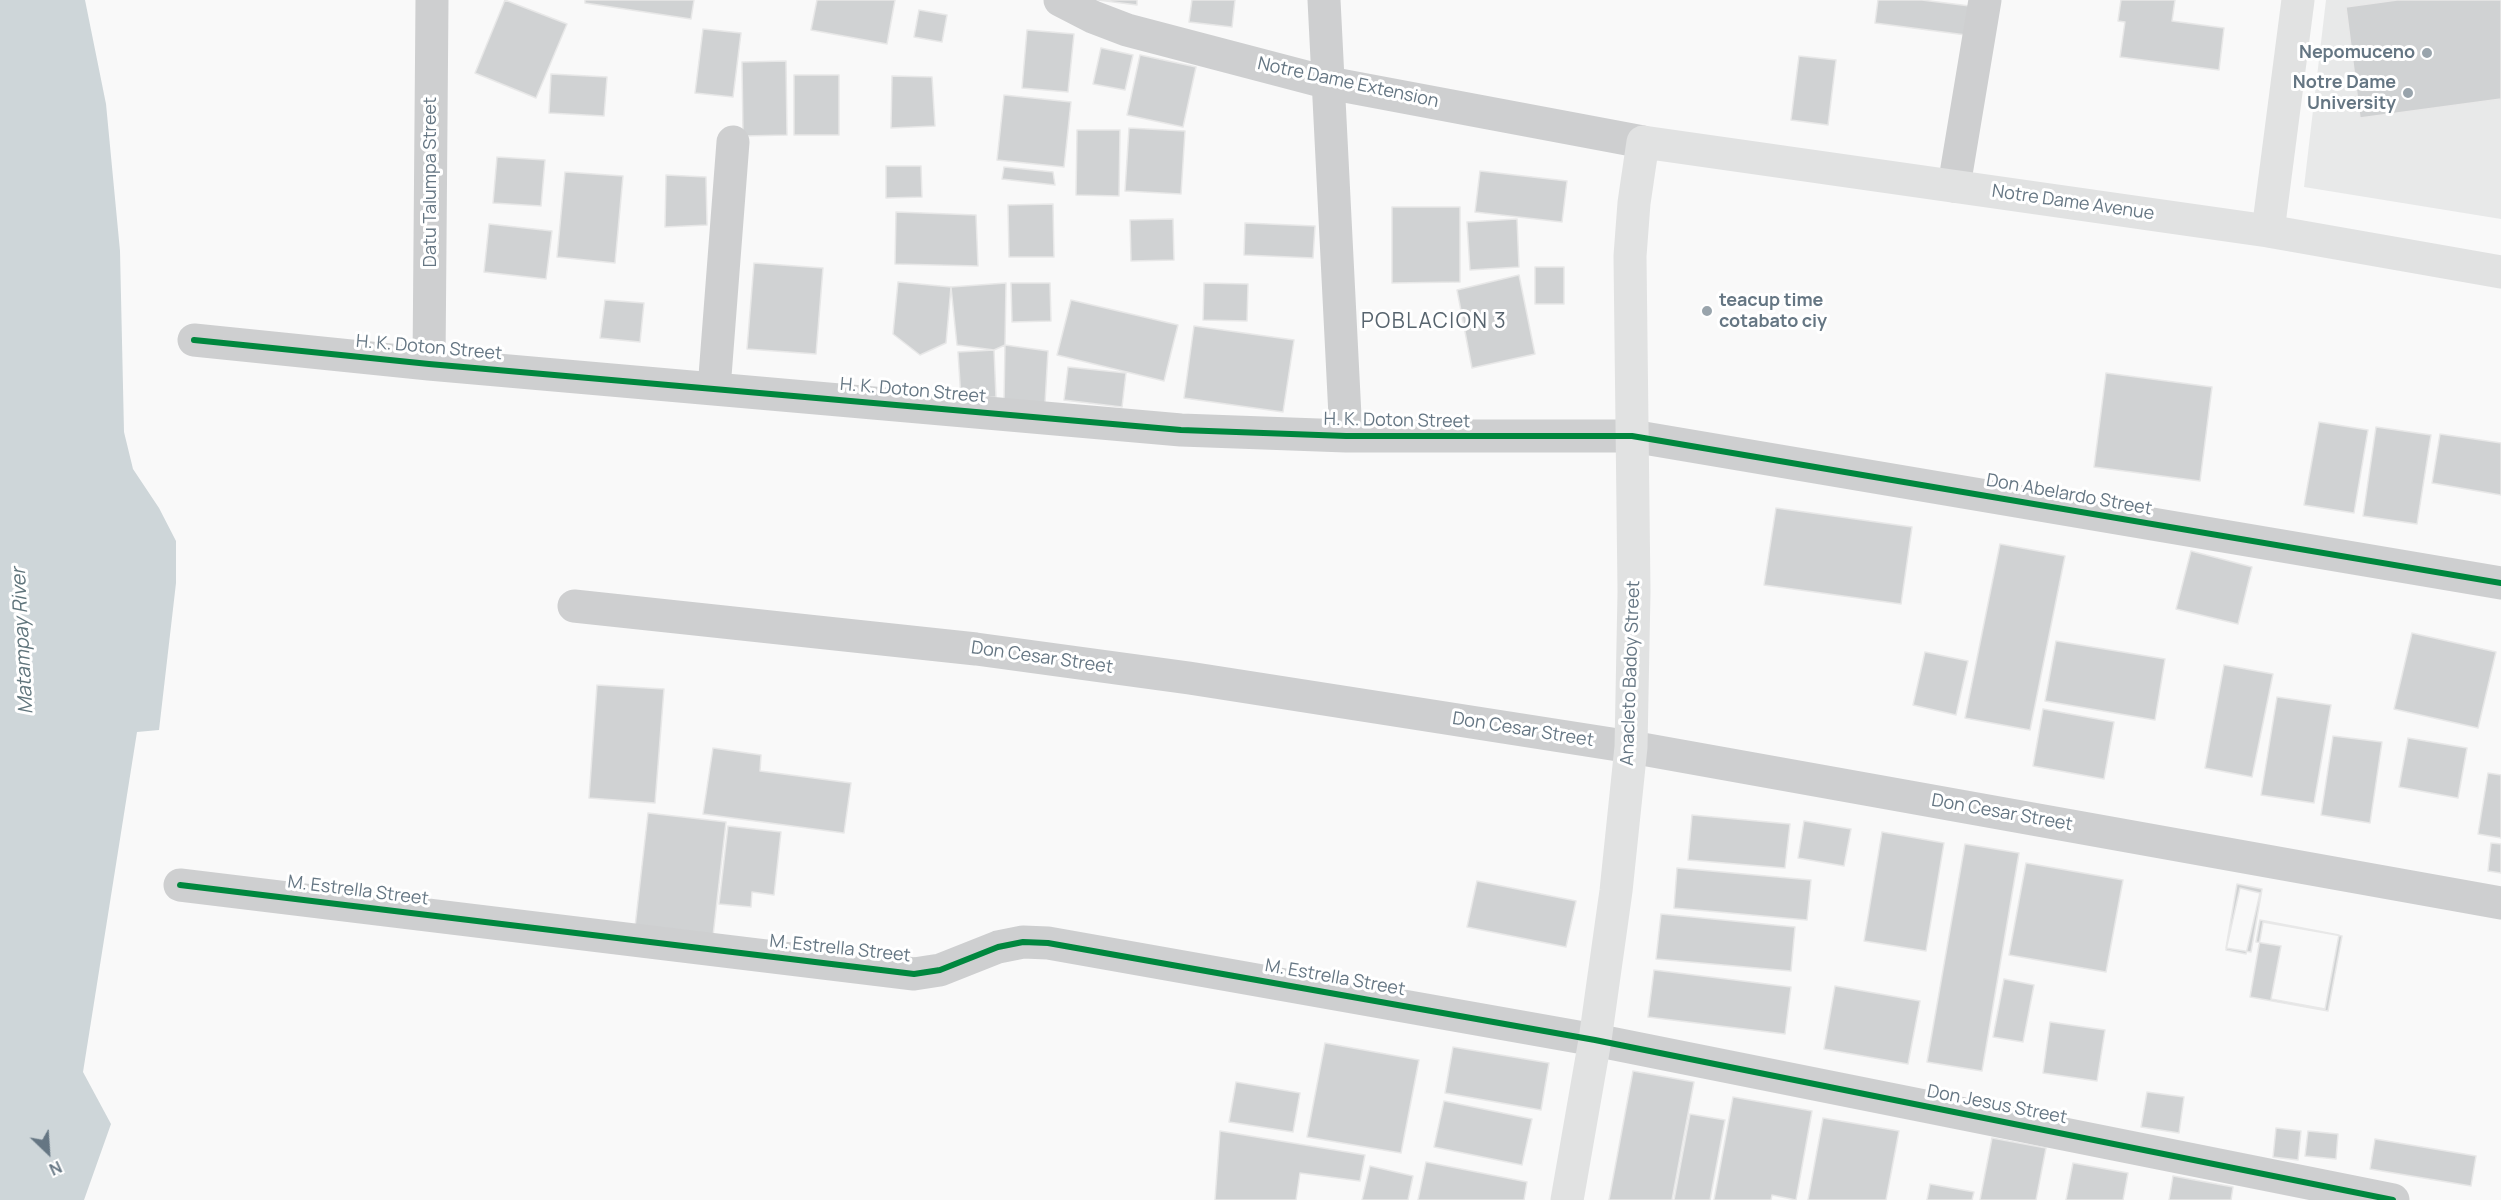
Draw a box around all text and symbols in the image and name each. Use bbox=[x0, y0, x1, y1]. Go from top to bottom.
place label: Nepomuceno bbox=[2299, 42, 2415, 64]
marker: Nepomuceno bbox=[2420, 46, 2434, 60]
street label: Notre Dame Extension bbox=[1255, 53, 1441, 113]
place label: Notre Dame University bbox=[2293, 72, 2396, 115]
marker: Notre Dame University bbox=[2401, 86, 2415, 100]
street label: Datu Talumpa Street bbox=[420, 97, 442, 267]
street label: Notre Dame Avenue bbox=[1990, 181, 2156, 225]
place label: teacup time cotabato ciy bbox=[1719, 290, 1827, 332]
marker: teacup time cotabato ciy bbox=[1700, 304, 1714, 318]
district label: POBLACION 3 bbox=[1361, 309, 1507, 335]
street label: H. K. Doton Street bbox=[355, 331, 503, 365]
street label: H. K. Doton Street bbox=[839, 374, 987, 408]
street label: H. K. Doton Street bbox=[1323, 409, 1471, 433]
street label: Don Abelardo Street bbox=[1984, 470, 2154, 520]
water label: Matampay River bbox=[7, 567, 39, 715]
street label: Anacleto Badoy Street bbox=[1617, 580, 1645, 766]
street label: Don Cesar Street bbox=[970, 637, 1114, 679]
street label: Don Cesar Street bbox=[1451, 708, 1595, 752]
street label: Don Cesar Street bbox=[1930, 790, 2074, 836]
street label: M. Estrella Street bbox=[286, 872, 430, 910]
street label: M. Estrella Street bbox=[768, 931, 912, 967]
street label: M. Estrella Street bbox=[1263, 955, 1407, 1001]
street label: Don Jesus Street bbox=[1925, 1081, 2069, 1129]
north arrow bbox=[18, 1122, 78, 1182]
text: N bbox=[46, 1156, 65, 1181]

